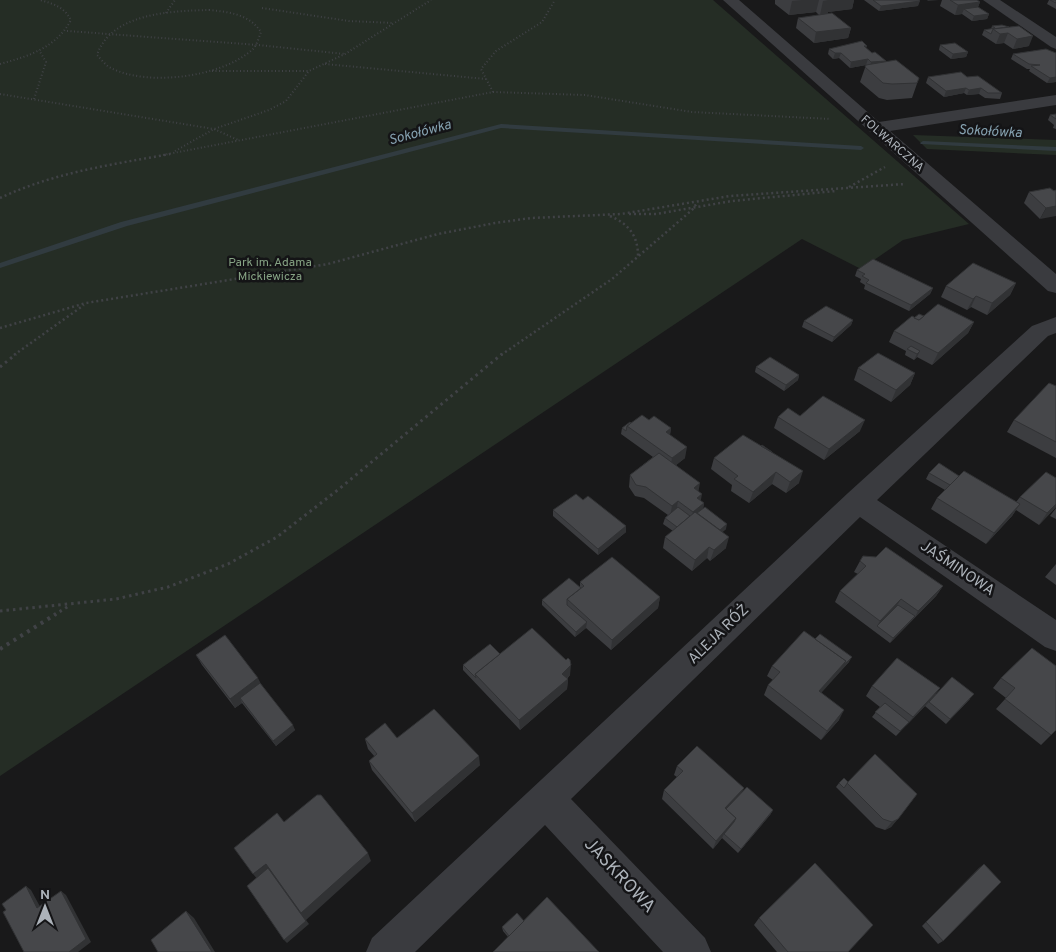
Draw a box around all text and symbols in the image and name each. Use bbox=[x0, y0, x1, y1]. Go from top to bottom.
street label: FOLWARCZNA bbox=[857, 112, 927, 176]
water label: Sokołówka bbox=[387, 116, 454, 149]
water label: Sokołówka bbox=[958, 122, 1023, 142]
park label: Park im. Adama Mickiewicza bbox=[228, 255, 312, 285]
street label: JAŚMINOWA bbox=[916, 535, 999, 601]
street label: ALEJA RÓŻ bbox=[683, 600, 754, 669]
street label: JASKROWA bbox=[578, 834, 660, 918]
north arrow bbox=[20, 882, 70, 932]
text: N bbox=[40, 887, 50, 904]

